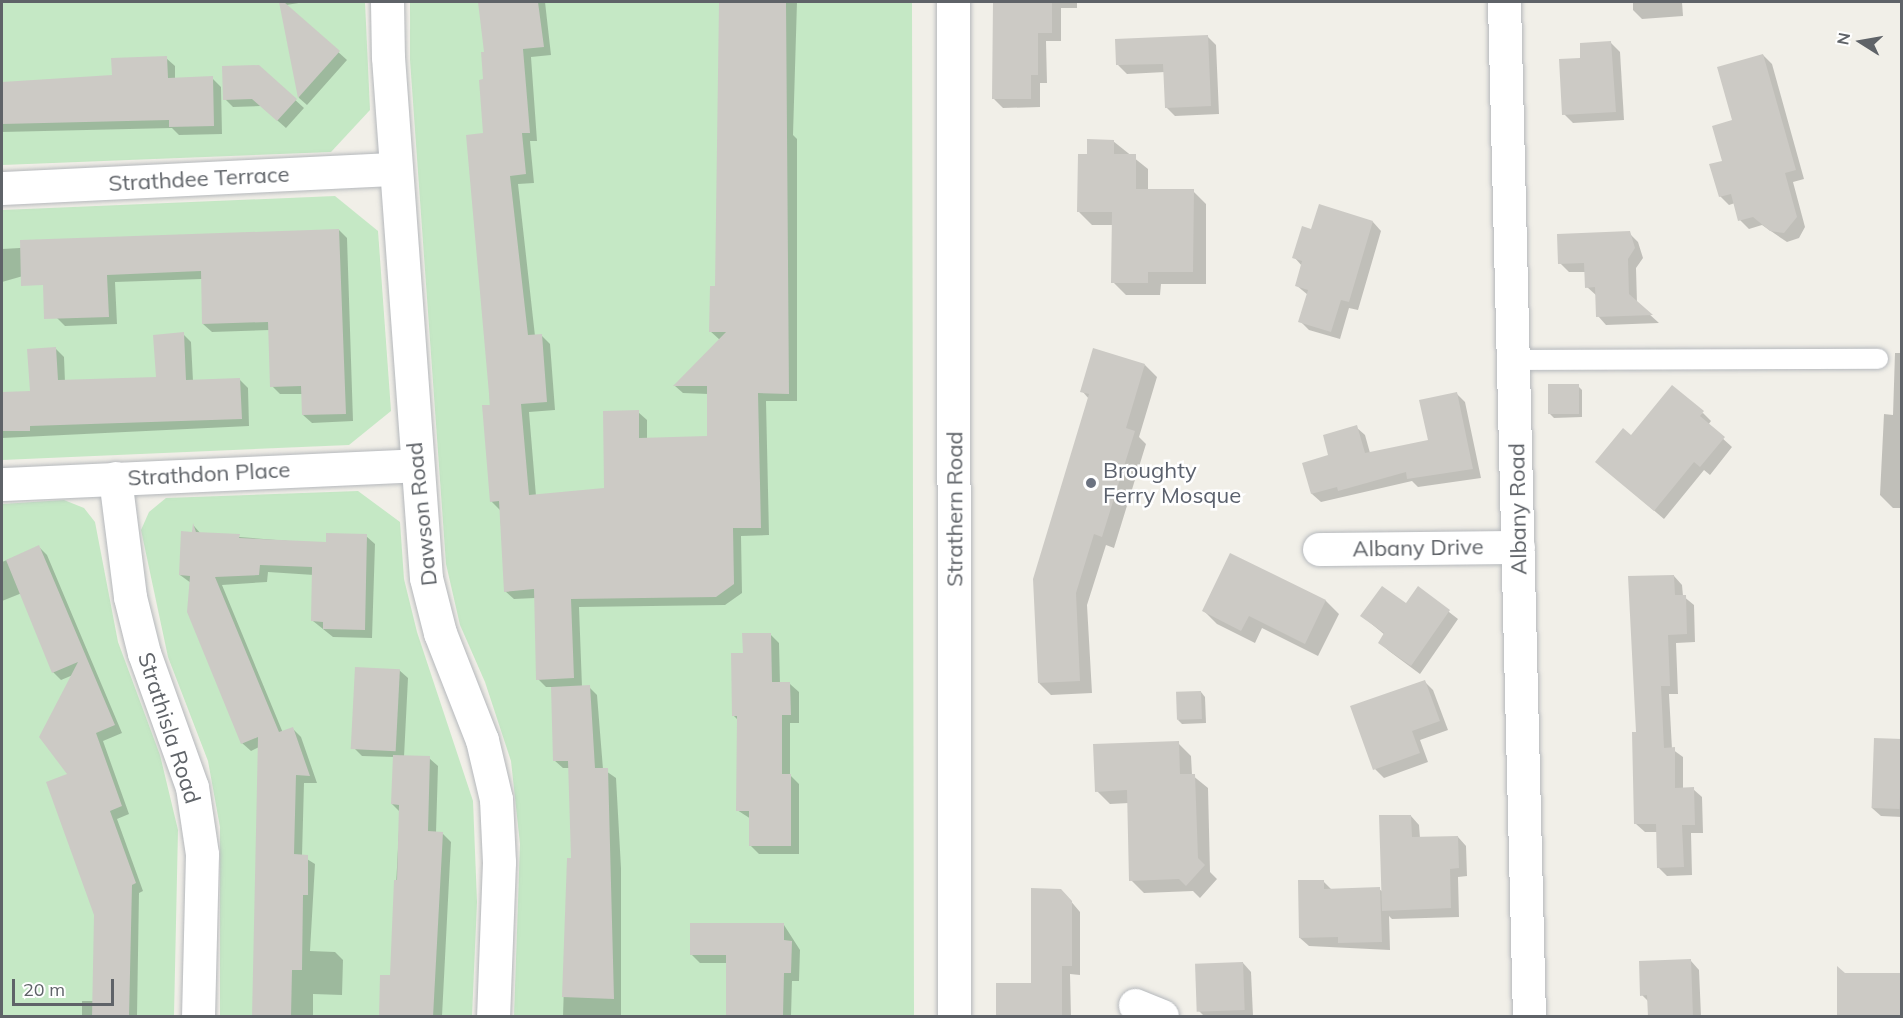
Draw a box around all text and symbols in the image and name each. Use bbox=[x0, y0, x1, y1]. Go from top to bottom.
north arrow bbox=[1831, 12, 1891, 72]
text: N bbox=[1832, 31, 1854, 46]
street label: Strathdee Terrace bbox=[108, 161, 290, 197]
street label: Strathern Road bbox=[942, 431, 968, 587]
street label: Dawson Road bbox=[401, 441, 443, 587]
street label: Albany Road bbox=[1504, 443, 1532, 575]
street label: Strathdon Place bbox=[127, 457, 291, 491]
place label: Broughty Ferry Mosque bbox=[1103, 457, 1241, 508]
marker: Broughty Ferry Mosque bbox=[1084, 476, 1098, 490]
street label: Albany Drive bbox=[1352, 534, 1484, 562]
street label: Strathisla Road bbox=[132, 649, 206, 807]
scale bar bbox=[15, 967, 117, 1005]
text: 20 m bbox=[23, 978, 65, 1001]

